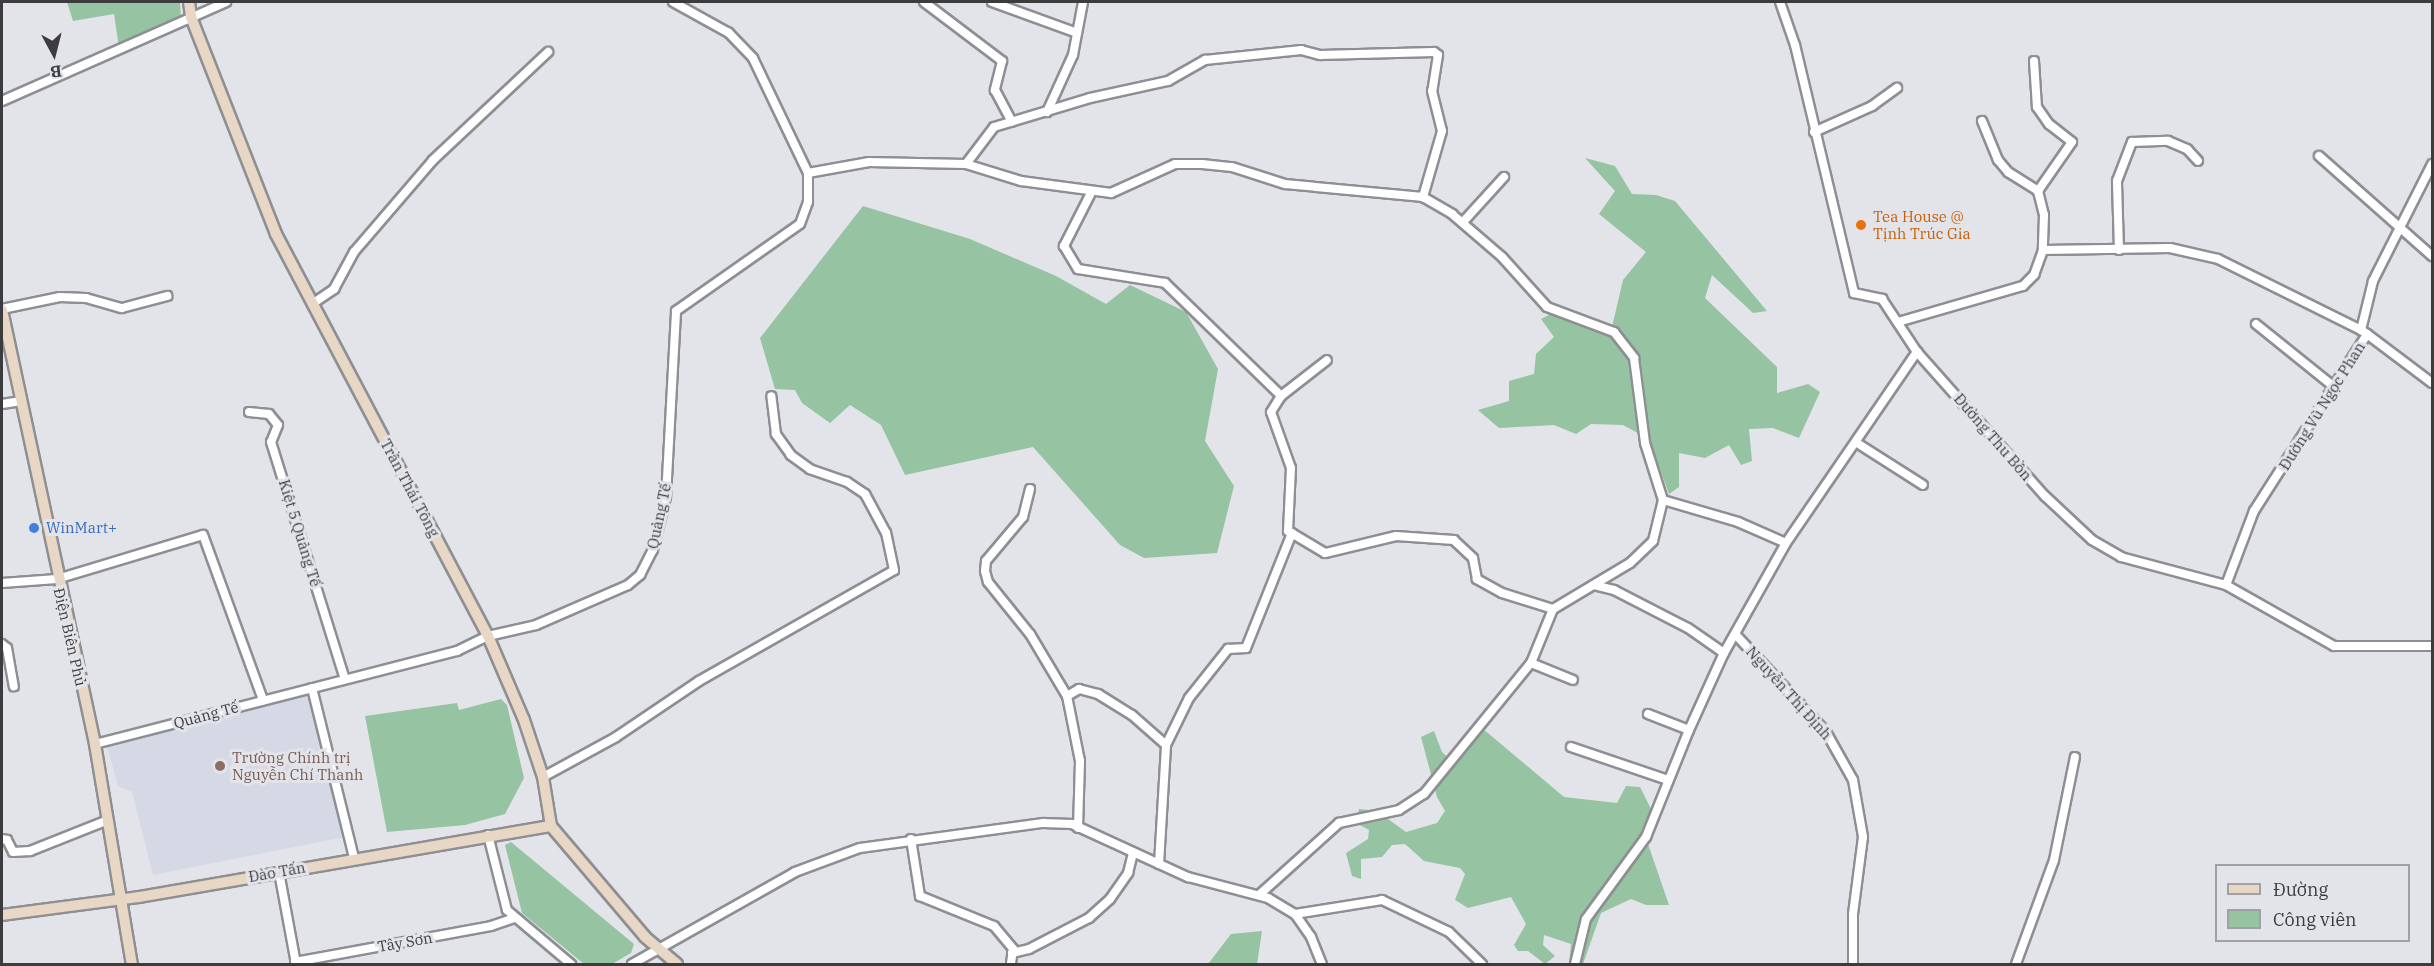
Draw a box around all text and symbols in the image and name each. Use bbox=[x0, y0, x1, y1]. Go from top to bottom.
north arrow bbox=[24, 24, 84, 84]
text: B bbox=[49, 61, 63, 82]
place label: Tea House @ Tịnh Trúc Gia bbox=[1873, 207, 1971, 242]
marker: Tea House @ Tịnh Trúc Gia bbox=[1854, 218, 1868, 232]
street label: Đường Vũ Ngọc Phan bbox=[2275, 339, 2369, 473]
street label: Đường Thu Bồn bbox=[1950, 390, 2036, 484]
street label: Trần Thái Tông bbox=[377, 436, 443, 540]
street label: Kiệt 5 Quảng Tế bbox=[275, 477, 325, 589]
street label: Quảng Tế bbox=[643, 482, 675, 550]
place label: WinMart+ bbox=[46, 519, 117, 537]
marker: WinMart+ bbox=[27, 521, 41, 535]
street label: Điện Biên Phủ bbox=[50, 586, 90, 688]
street label: Nguyễn Thị Định bbox=[1742, 643, 1836, 743]
street label: Quảng Tế bbox=[172, 698, 240, 732]
place label: Trường Chính trị Nguyễn Chí Thanh bbox=[232, 748, 363, 783]
marker: Trường Chính trị Nguyễn Chí Thanh bbox=[213, 759, 227, 773]
street label: Đào Tấn bbox=[247, 858, 307, 886]
legend bbox=[2215, 864, 2410, 942]
text: Đường bbox=[2273, 878, 2328, 901]
text: Công viên bbox=[2273, 908, 2357, 931]
street label: Tây Sơn bbox=[376, 928, 434, 956]

